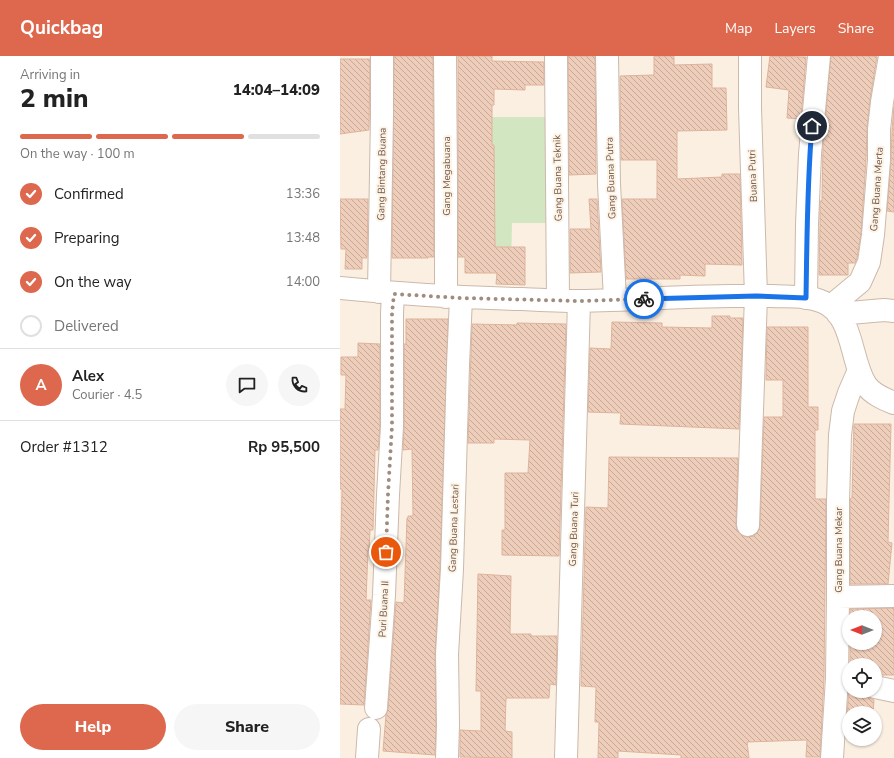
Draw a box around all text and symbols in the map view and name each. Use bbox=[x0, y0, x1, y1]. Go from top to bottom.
text: Quickbag bbox=[20, 15, 103, 41]
text: Map bbox=[725, 19, 752, 38]
text: Layers bbox=[774, 19, 816, 38]
text: Share bbox=[838, 19, 874, 38]
text: Arriving in bbox=[20, 66, 80, 84]
text: 14:04–14:09 bbox=[233, 80, 320, 100]
text: 2 min bbox=[20, 81, 88, 116]
pin bbox=[795, 109, 829, 143]
icon: home bbox=[801, 115, 823, 137]
street label: Gang Bintang Buana bbox=[374, 127, 390, 221]
street label: Gang Buana Teknik bbox=[550, 134, 566, 221]
street label: Gang Megabuana bbox=[440, 136, 454, 216]
street label: Gang Buana Putra bbox=[603, 137, 619, 219]
text: On the way · 100 m bbox=[20, 145, 135, 163]
street label: Gang Buana Merta bbox=[867, 146, 887, 232]
street label: Buana Putri bbox=[745, 149, 761, 202]
icon: check bbox=[20, 183, 42, 205]
text: Confirmed bbox=[54, 184, 124, 204]
text: 13:36 bbox=[286, 185, 320, 203]
icon: check bbox=[20, 227, 42, 249]
text: Preparing bbox=[54, 228, 119, 248]
text: 13:48 bbox=[286, 229, 320, 247]
icon: check bbox=[20, 271, 42, 293]
text: On the way bbox=[54, 272, 132, 292]
text: 14:00 bbox=[286, 273, 320, 291]
courier bbox=[624, 279, 664, 319]
icon: bike bbox=[633, 288, 655, 310]
text: Delivered bbox=[54, 316, 119, 336]
button: chat bbox=[226, 364, 268, 406]
button: phone bbox=[278, 364, 320, 406]
text: Alex bbox=[72, 366, 104, 386]
text: A bbox=[35, 375, 47, 395]
text: Courier · 4.5 bbox=[72, 386, 142, 404]
text: Order #1312 bbox=[20, 437, 108, 457]
text: Rp 95,500 bbox=[248, 437, 320, 457]
street label: Gang Buana Lestari bbox=[445, 484, 463, 572]
street label: Gang Buana Turi bbox=[566, 491, 582, 567]
street label: Gang Buana Mekar bbox=[832, 507, 846, 593]
pin bbox=[369, 535, 403, 569]
icon: bag bbox=[375, 541, 397, 563]
street label: Puri Buana II bbox=[376, 580, 392, 638]
north arrow bbox=[842, 610, 882, 650]
map controls bbox=[842, 610, 882, 746]
button: locate bbox=[842, 658, 882, 698]
button: Help bbox=[20, 704, 166, 750]
button: Share bbox=[174, 704, 320, 750]
button: layers bbox=[842, 706, 882, 746]

